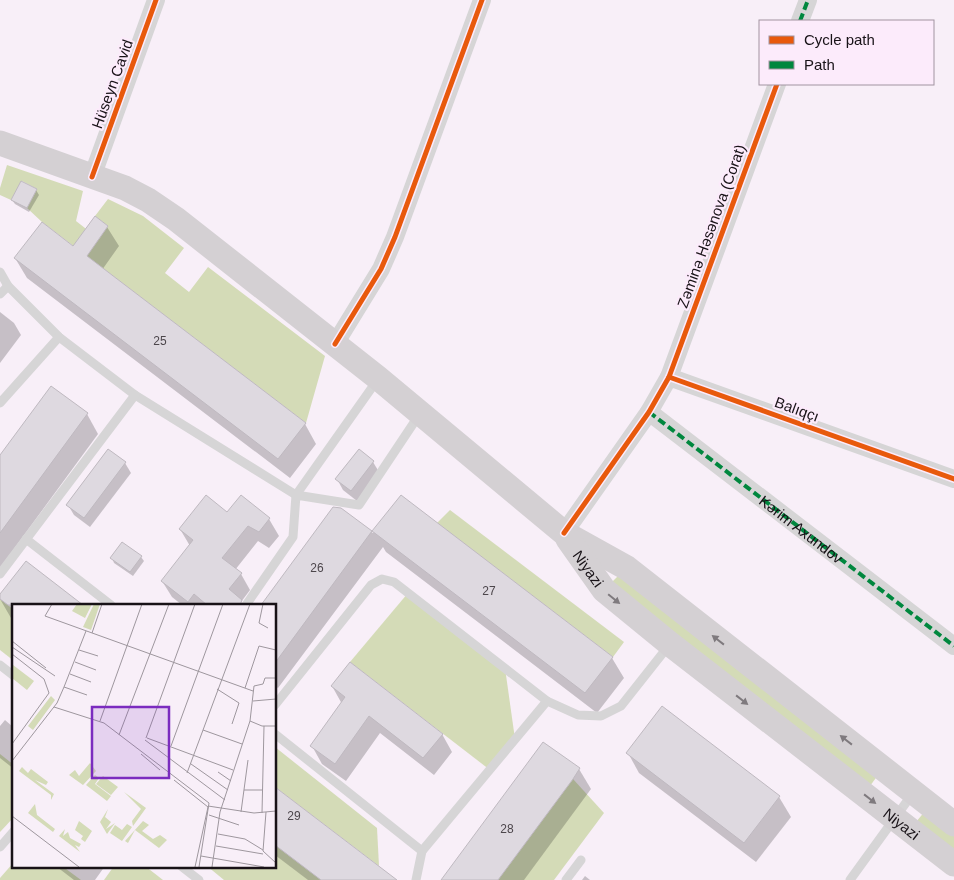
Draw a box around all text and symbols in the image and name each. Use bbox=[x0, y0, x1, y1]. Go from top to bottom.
legend bbox=[759, 20, 934, 85]
text: Cycle path bbox=[804, 31, 875, 48]
street label: Hüseyn Cavid bbox=[88, 37, 136, 131]
text: Path bbox=[804, 56, 835, 73]
street label: Zəminə Həsənova (Corat) bbox=[674, 142, 748, 310]
house number: 25 bbox=[153, 334, 167, 348]
street label: Balıqçı bbox=[773, 393, 821, 425]
street label: Kərim Axundov bbox=[756, 491, 847, 567]
street label: Niyazi bbox=[570, 547, 607, 590]
house number: 26 bbox=[310, 561, 324, 575]
house number: 27 bbox=[482, 584, 496, 598]
one-way arrow bbox=[608, 593, 621, 604]
inset map bbox=[12, 604, 276, 868]
one-way arrow bbox=[712, 634, 725, 645]
one-way arrow bbox=[735, 694, 748, 705]
one-way arrow bbox=[840, 735, 853, 745]
one-way arrow bbox=[863, 794, 876, 805]
street label: Niyazi bbox=[881, 804, 923, 843]
house number: 29 bbox=[287, 809, 301, 823]
house number: 28 bbox=[500, 822, 514, 836]

